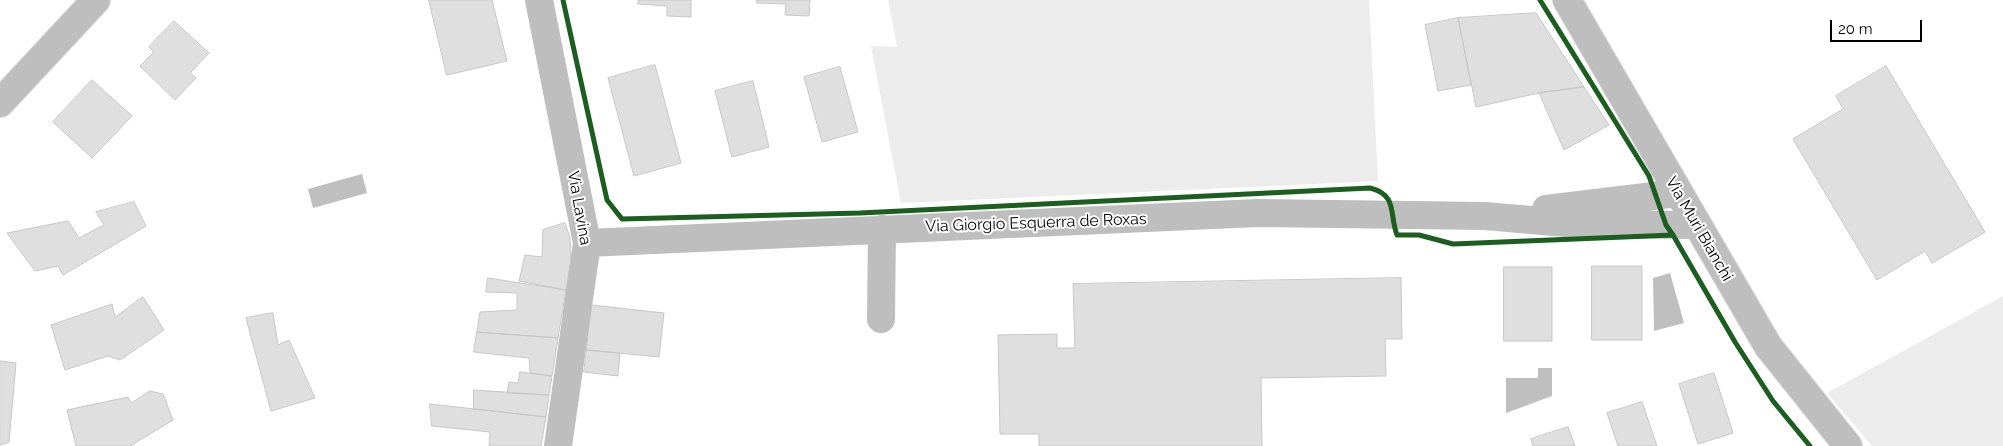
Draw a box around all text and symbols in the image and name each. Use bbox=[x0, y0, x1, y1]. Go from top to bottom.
scale bar bbox=[1833, 10, 1926, 42]
text: 20 m bbox=[1838, 20, 1873, 38]
street label: Via Lavina bbox=[563, 169, 595, 247]
street label: Via Muri Bianchi bbox=[1661, 173, 1737, 285]
street label: Via Giorgio Esquerra de Roxas bbox=[925, 210, 1147, 236]

